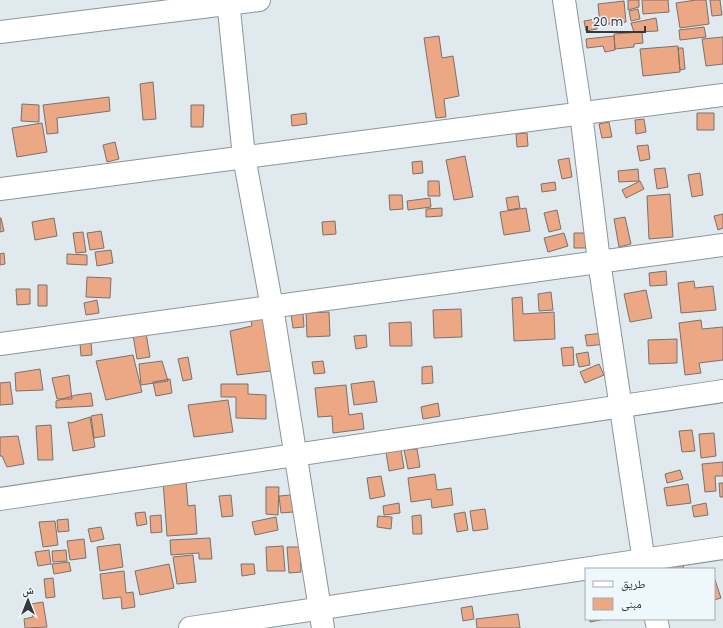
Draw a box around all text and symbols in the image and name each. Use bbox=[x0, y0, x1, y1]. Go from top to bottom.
scale bar bbox=[587, 8, 645, 34]
text: 20 m bbox=[593, 13, 623, 30]
legend bbox=[585, 568, 715, 620]
text: طريق bbox=[621, 575, 646, 592]
north arrow bbox=[8, 580, 48, 620]
text: ش bbox=[22, 582, 34, 598]
text: مبنى bbox=[621, 595, 642, 612]

